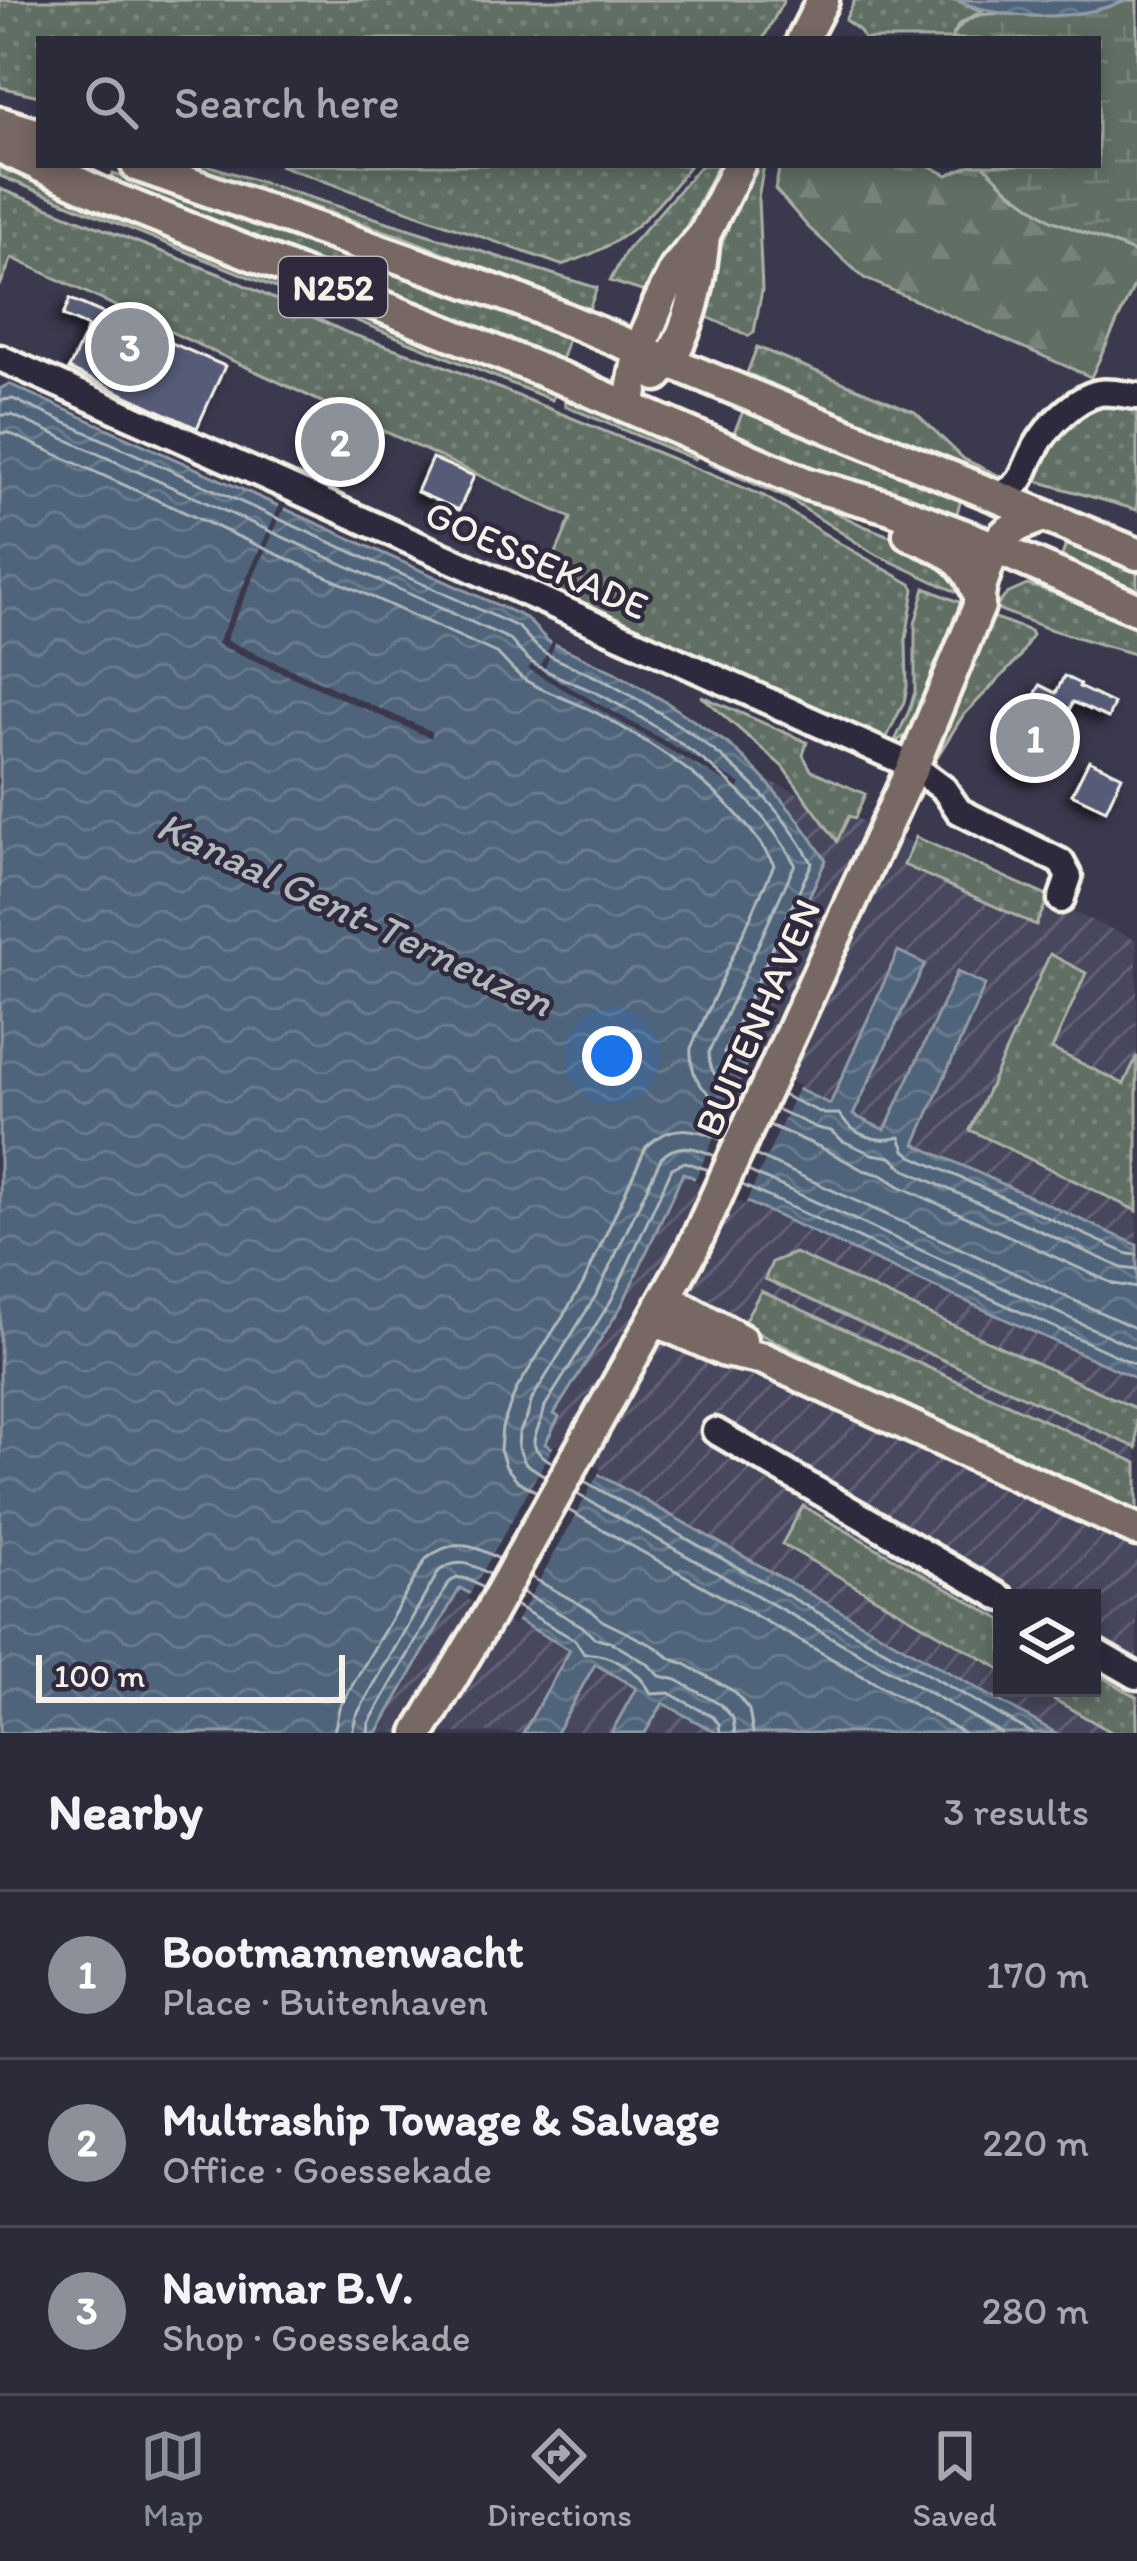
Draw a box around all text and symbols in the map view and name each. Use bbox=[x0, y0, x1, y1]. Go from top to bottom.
search box bbox=[36, 36, 1101, 168]
icon: search bbox=[78, 69, 144, 135]
text: Search here bbox=[174, 75, 400, 129]
road number: N252 bbox=[279, 257, 387, 317]
pin: 3 bbox=[91, 302, 169, 392]
pin: 2 bbox=[301, 397, 379, 487]
street label: GOESSEKADE bbox=[418, 489, 655, 630]
pin: 1 bbox=[996, 693, 1074, 783]
water label: Kanaal Gent-Terneuzen bbox=[149, 799, 561, 1028]
street label: BUITENHAVEN bbox=[684, 892, 831, 1143]
your location bbox=[582, 1026, 642, 1086]
map controls bbox=[993, 1589, 1101, 1697]
button: layers bbox=[993, 1589, 1101, 1697]
scale bar bbox=[36, 1649, 345, 1702]
text: 100 m bbox=[54, 1656, 145, 1695]
text: Nearby bbox=[48, 1781, 203, 1842]
text: 3 results bbox=[943, 1788, 1089, 1835]
text: Bootmannenwacht bbox=[162, 1924, 524, 1978]
text: 1 bbox=[78, 1951, 96, 1998]
text: 170 m bbox=[986, 1951, 1089, 1998]
text: Place · Buitenhaven bbox=[162, 1978, 488, 2025]
text: Multraship Towage & Salvage bbox=[162, 2092, 720, 2146]
text: 2 bbox=[77, 2119, 97, 2166]
text: 220 m bbox=[982, 2119, 1089, 2166]
text: Office · Goessekade bbox=[162, 2146, 492, 2193]
text: Navimar B.V. bbox=[162, 2260, 413, 2314]
text: 3 bbox=[76, 2287, 98, 2334]
text: 280 m bbox=[982, 2287, 1089, 2334]
text: Shop · Goessekade bbox=[162, 2314, 470, 2361]
tab: Map bbox=[140, 2423, 206, 2534]
tab: Directions bbox=[487, 2423, 632, 2534]
tab: Saved bbox=[913, 2423, 997, 2534]

